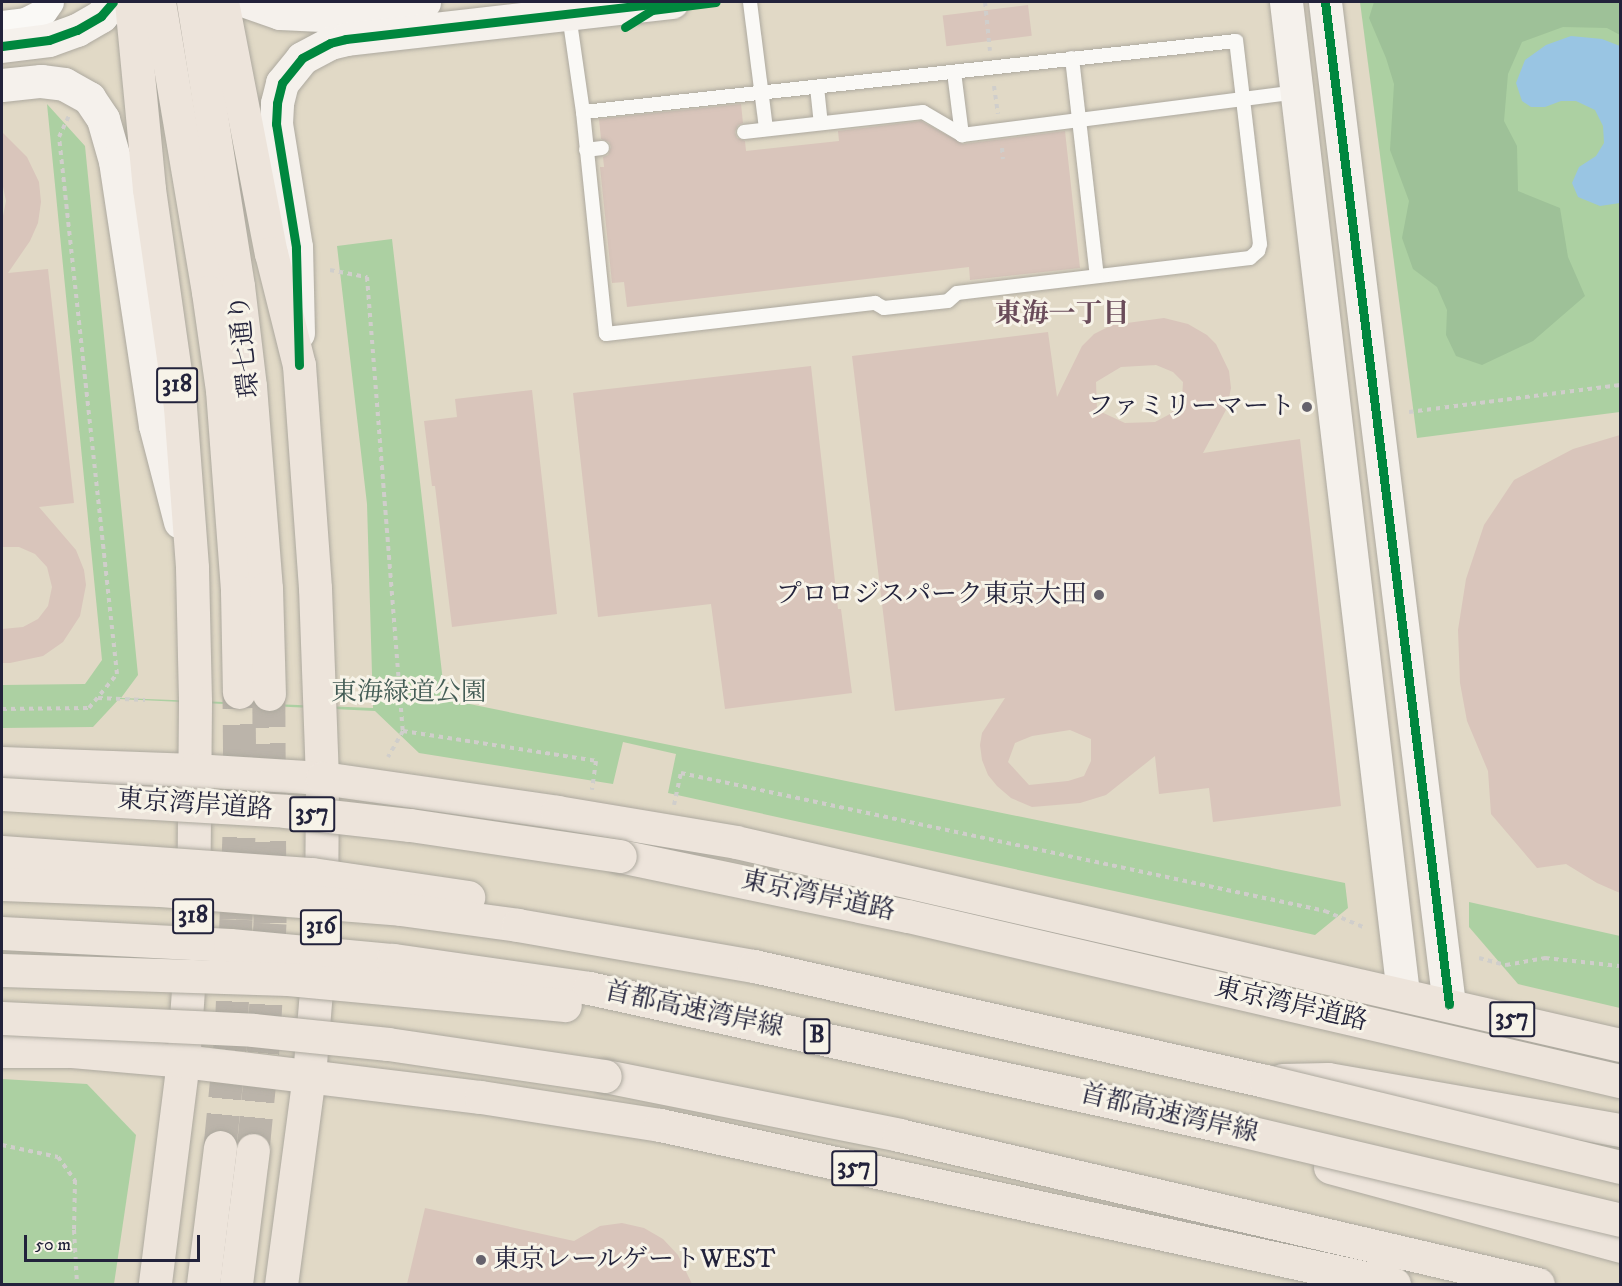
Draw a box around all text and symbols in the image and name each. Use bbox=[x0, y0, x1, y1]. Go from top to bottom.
street label: 環七通り bbox=[224, 293, 266, 399]
district label: 東海一丁目 bbox=[995, 299, 1129, 331]
road number: 318 bbox=[156, 364, 198, 406]
place label: ファミリーマート bbox=[1087, 391, 1295, 423]
marker: ファミリーマート bbox=[1300, 400, 1314, 414]
place label: プロロジスパーク東京大田 bbox=[775, 579, 1087, 611]
marker: プロロジスパーク東京大田 bbox=[1092, 588, 1106, 602]
park label: 東海緑道公園 bbox=[331, 677, 487, 709]
street label: 東京湾岸道路 bbox=[116, 784, 274, 826]
road number: 357 bbox=[288, 793, 336, 835]
street label: 東京湾岸道路 bbox=[738, 865, 898, 927]
road number: 318 bbox=[172, 895, 214, 937]
road number: 316 bbox=[298, 906, 344, 948]
street label: 東京湾岸道路 bbox=[1211, 972, 1371, 1038]
street label: 首都高速湾岸線 bbox=[602, 976, 786, 1044]
road number: 357 bbox=[1488, 998, 1536, 1040]
road number: B bbox=[802, 1015, 832, 1057]
street label: 首都高速湾岸線 bbox=[1077, 1078, 1261, 1150]
road number: 357 bbox=[830, 1147, 878, 1189]
scale bar bbox=[27, 1223, 202, 1261]
text: 50 m bbox=[35, 1234, 71, 1256]
place label: 東京レールゲートWEST bbox=[493, 1244, 777, 1276]
marker: 東京レールゲートWEST bbox=[474, 1253, 488, 1267]

